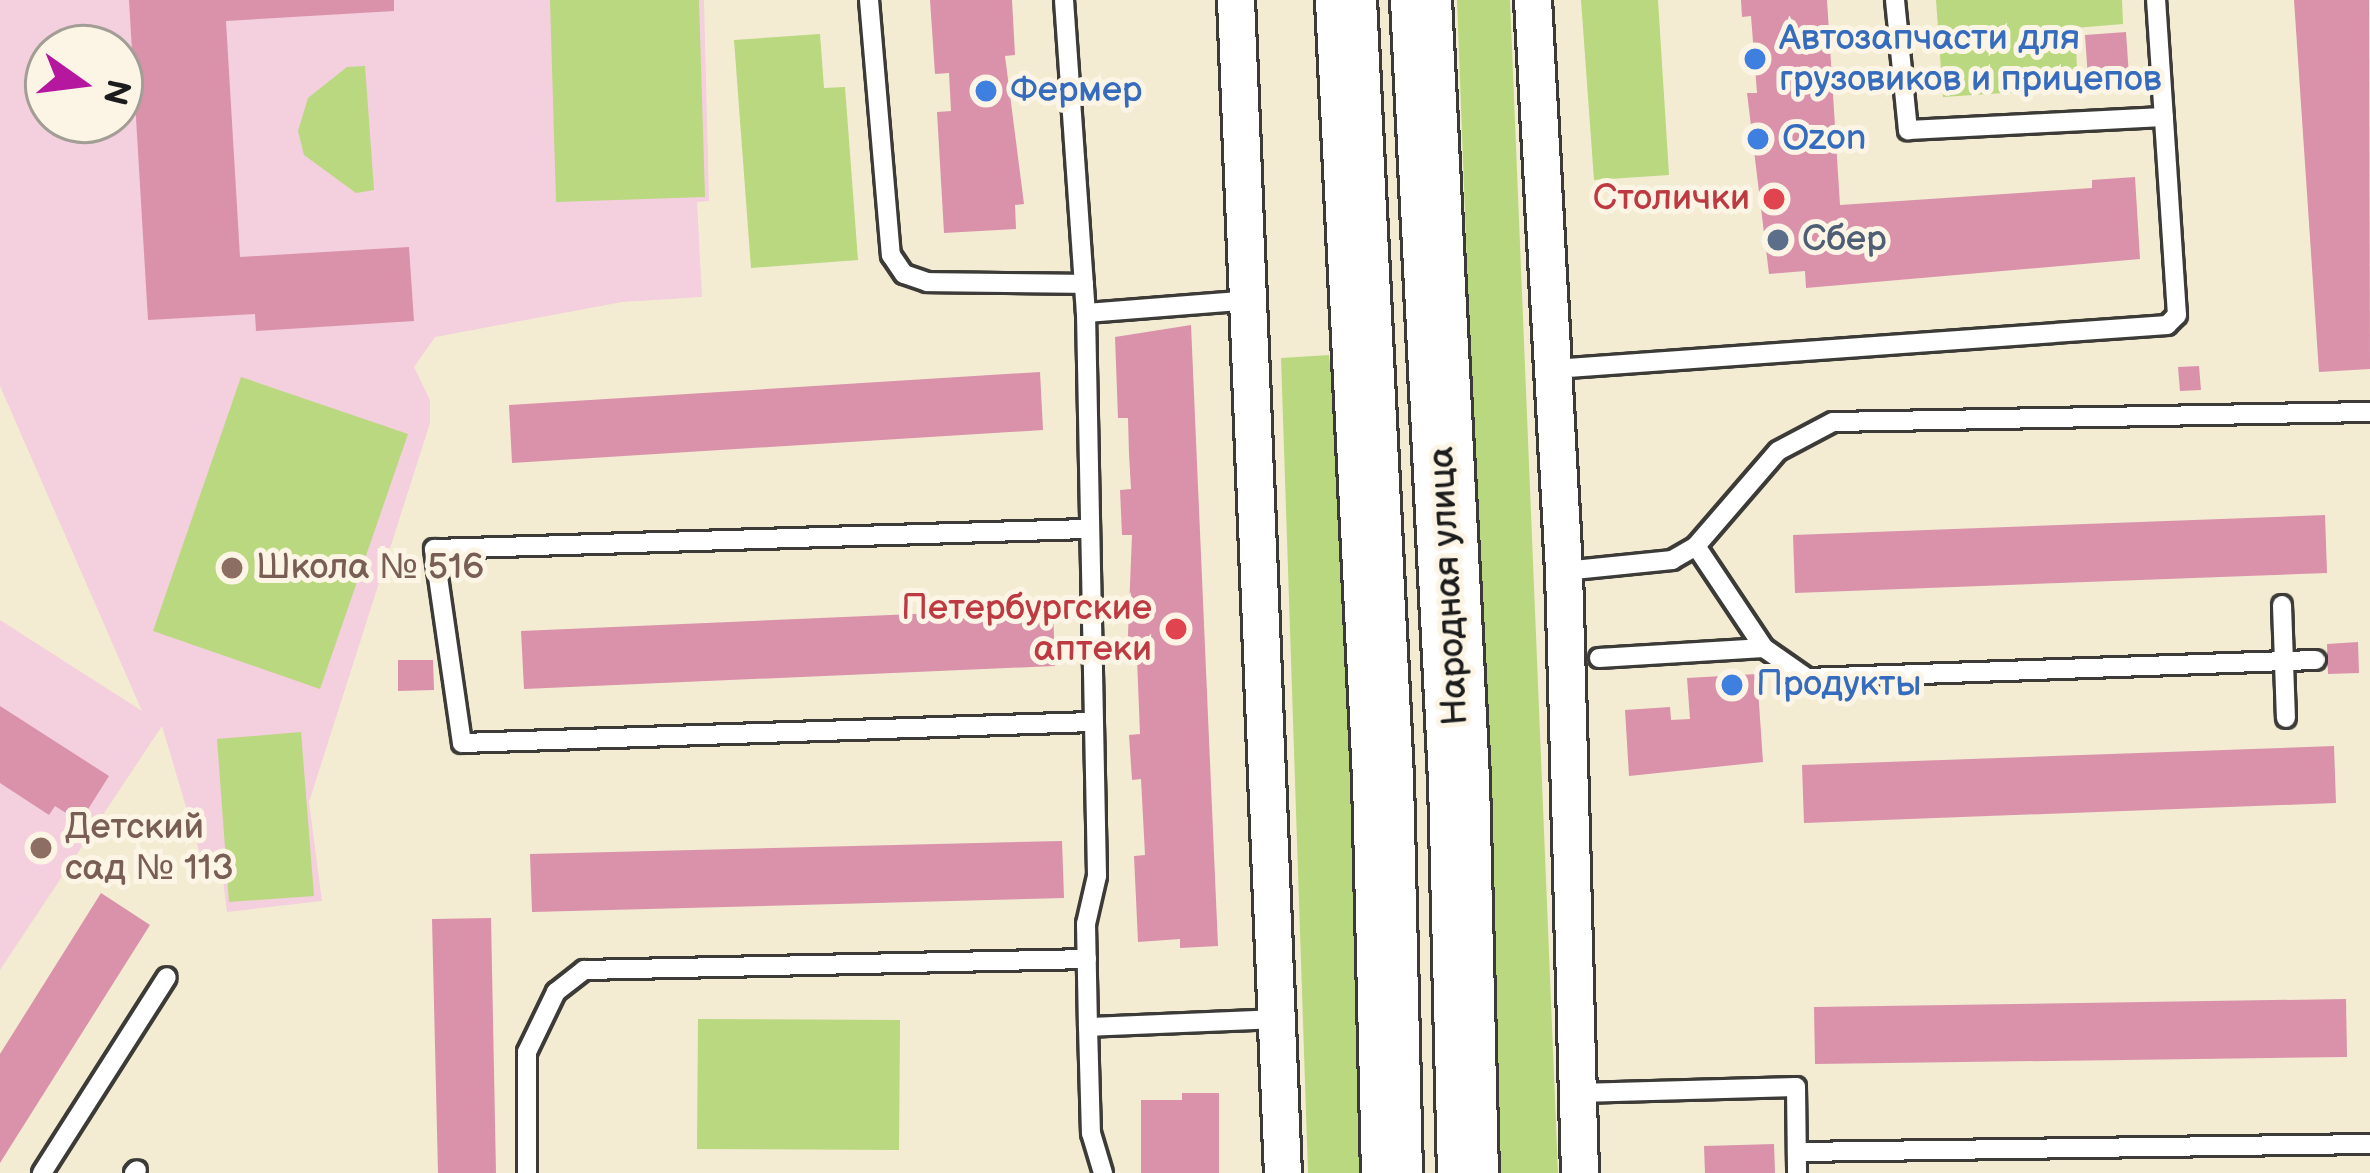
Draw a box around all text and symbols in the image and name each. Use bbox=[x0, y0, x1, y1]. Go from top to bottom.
place label: Автозапчасти для грузовиков и прицепов bbox=[1779, 16, 2162, 101]
north arrow bbox=[24, 24, 144, 144]
marker: Автозапчасти для грузовиков и прицепов bbox=[1742, 46, 1768, 72]
place label: Фермер bbox=[1010, 69, 1142, 113]
text: N bbox=[94, 75, 138, 109]
marker: Фермер bbox=[973, 78, 999, 104]
place label: Ozon bbox=[1782, 117, 1866, 161]
marker: Ozon bbox=[1745, 126, 1771, 152]
place label: Столички bbox=[1593, 177, 1750, 221]
marker: Столички bbox=[1761, 186, 1787, 212]
place label: Сбер bbox=[1802, 218, 1886, 262]
marker: Сбер bbox=[1765, 227, 1791, 253]
street label: Народная улица bbox=[1420, 446, 1478, 726]
place label: Школа № 516 bbox=[256, 546, 484, 590]
marker: Школа № 516 bbox=[219, 555, 245, 581]
place label: Петербургские аптеки bbox=[901, 586, 1152, 671]
marker: Петербургские аптеки bbox=[1163, 616, 1189, 642]
place label: Продукты bbox=[1756, 663, 1921, 707]
marker: Продукты bbox=[1719, 672, 1745, 698]
place label: Детский сад № 113 bbox=[65, 805, 234, 890]
marker: Детский сад № 113 bbox=[28, 835, 54, 861]

